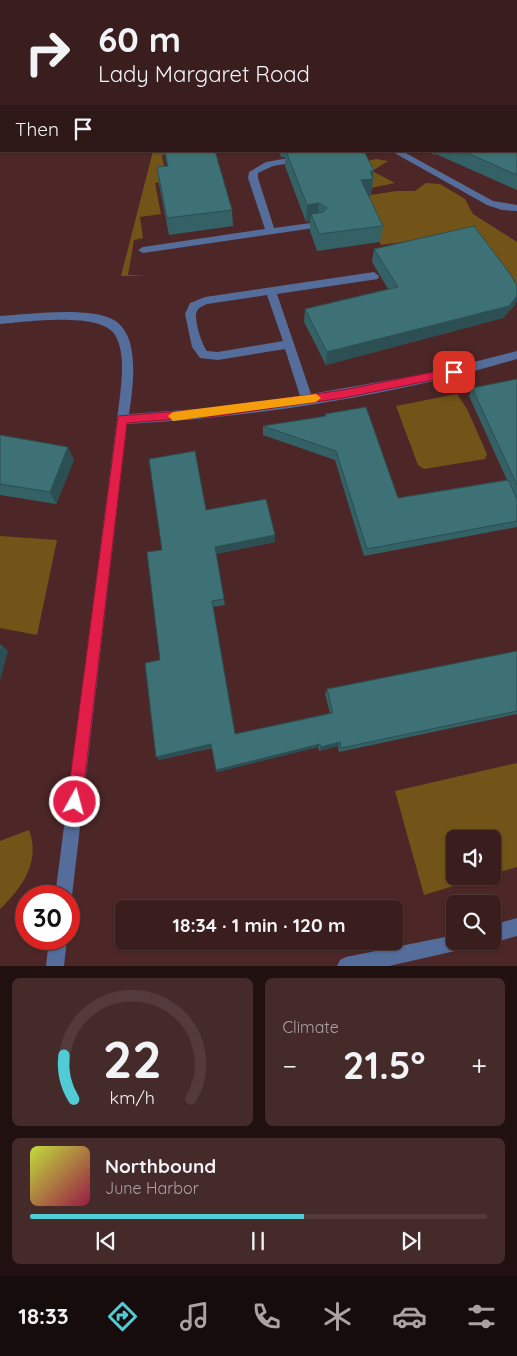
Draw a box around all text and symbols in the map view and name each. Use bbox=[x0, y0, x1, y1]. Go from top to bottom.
text: 60 m bbox=[98, 17, 181, 61]
icon: right bbox=[15, 20, 80, 85]
text: Lady Margaret Road bbox=[98, 60, 310, 88]
icon: arrive bbox=[69, 115, 97, 143]
text: Then bbox=[15, 117, 59, 141]
pin bbox=[433, 351, 475, 393]
icon: arrive bbox=[440, 358, 468, 386]
position arrow bbox=[48, 775, 100, 827]
map controls bbox=[446, 830, 501, 950]
button: sound bbox=[446, 830, 501, 885]
speed limit sign: 30 bbox=[15, 885, 80, 950]
button: search bbox=[446, 895, 501, 950]
text: 18:34 · 1 min · 120 m bbox=[173, 913, 345, 937]
text: Climate bbox=[283, 1017, 339, 1037]
text: 22 bbox=[103, 1026, 162, 1091]
text: 21.5° bbox=[343, 1041, 425, 1089]
text: − bbox=[283, 1048, 297, 1083]
text: + bbox=[471, 1048, 487, 1083]
text: km/h bbox=[110, 1086, 155, 1108]
text: Northbound bbox=[105, 1154, 216, 1178]
text: June Harbor bbox=[105, 1178, 199, 1198]
icon: previous bbox=[92, 1227, 120, 1255]
icon: pause bbox=[244, 1227, 272, 1255]
icon: next bbox=[397, 1227, 425, 1255]
icon: directions bbox=[105, 1299, 140, 1334]
icon: music bbox=[177, 1299, 212, 1334]
icon: phone bbox=[249, 1299, 284, 1334]
icon: climate bbox=[320, 1299, 355, 1334]
icon: car bbox=[392, 1299, 427, 1334]
icon: filters bbox=[464, 1299, 499, 1334]
text: 18:33 bbox=[18, 1302, 69, 1330]

